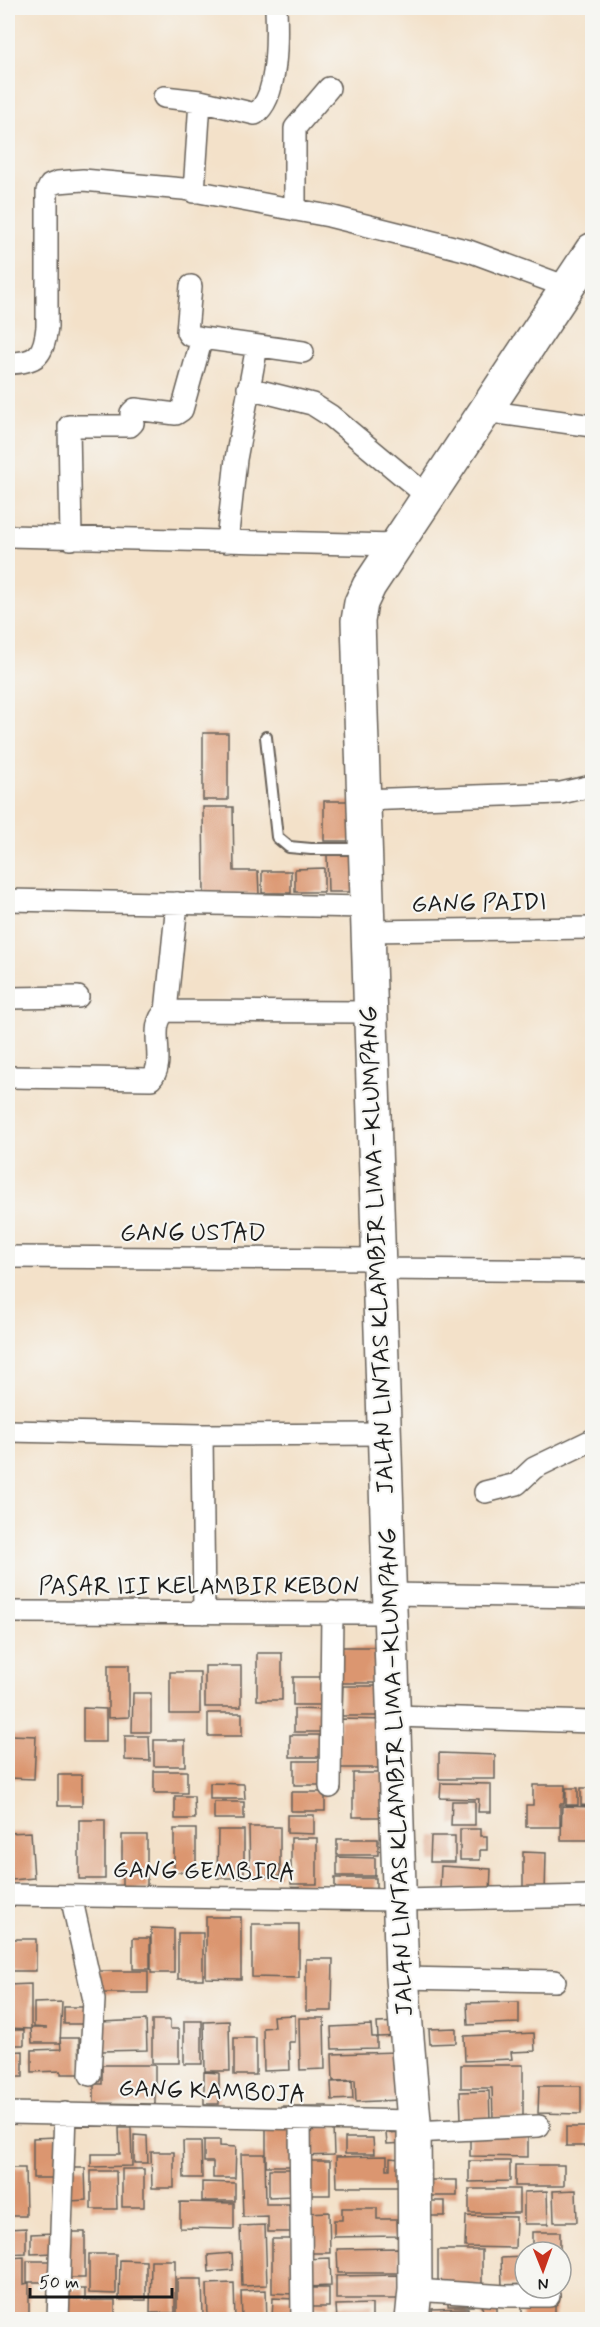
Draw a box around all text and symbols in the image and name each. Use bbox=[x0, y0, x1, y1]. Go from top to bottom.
street label: GANG PAIDI bbox=[411, 887, 547, 921]
street label: JALAN LINTAS KLAMBIR LIMA–KLUMPANG bbox=[354, 1005, 402, 1495]
street label: GANG USTAD bbox=[120, 1218, 266, 1249]
street label: JALAN LINTAS KLAMBIR LIMA–KLUMPANG bbox=[373, 1527, 421, 2017]
street label: PASAR III KELAMBIR KEBON bbox=[39, 1572, 359, 1603]
street label: GANG GEMBIRA bbox=[112, 1855, 296, 1889]
street label: GANG KAMBOJA bbox=[118, 2073, 306, 2111]
north arrow bbox=[513, 2240, 573, 2300]
scale bar bbox=[30, 2261, 172, 2299]
text: 50 m bbox=[39, 2271, 79, 2295]
text: N bbox=[538, 2273, 549, 2294]

